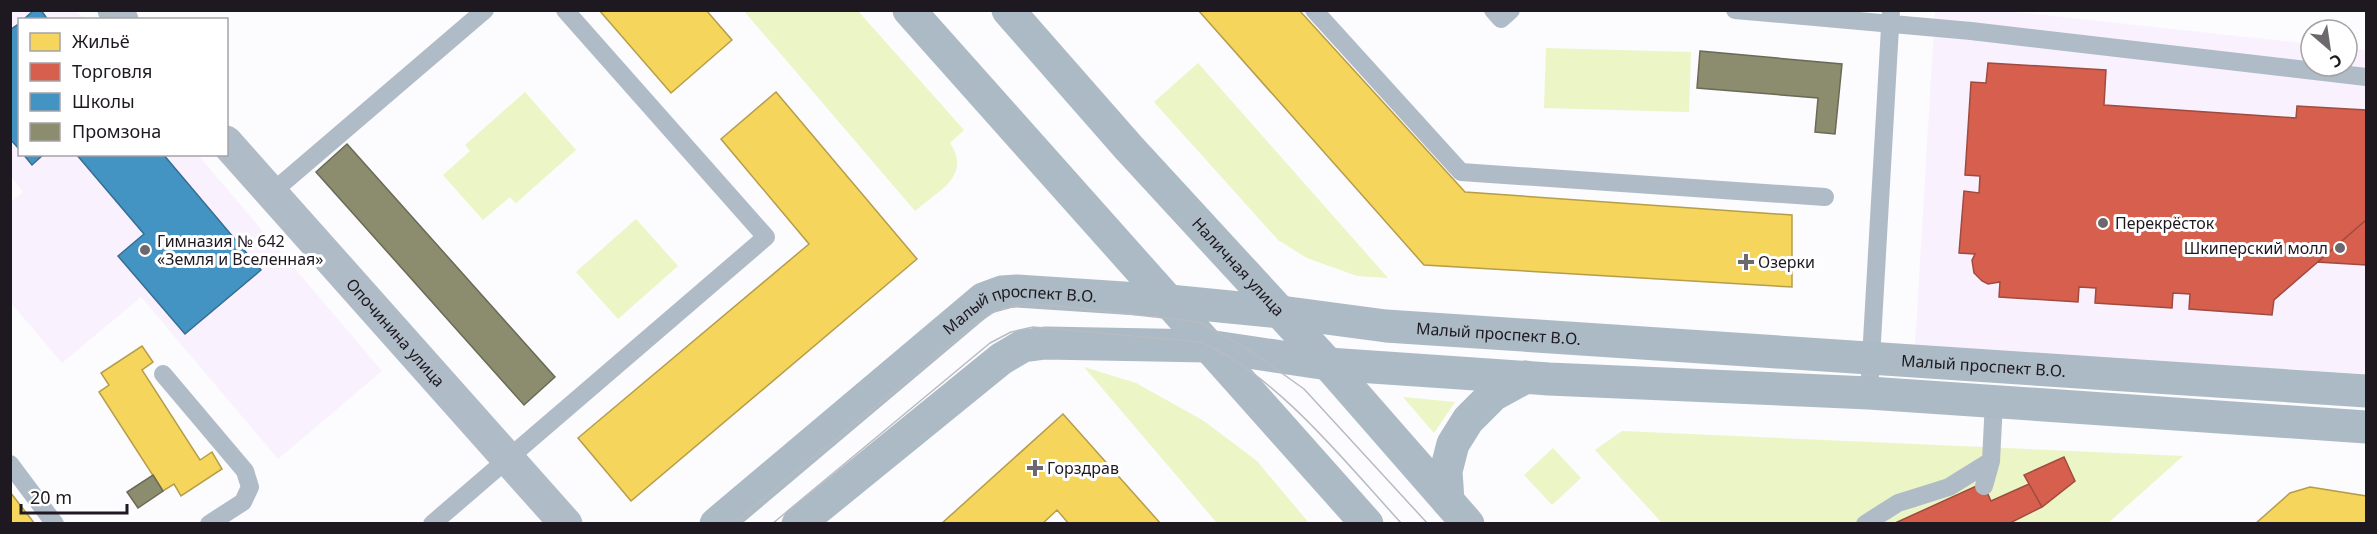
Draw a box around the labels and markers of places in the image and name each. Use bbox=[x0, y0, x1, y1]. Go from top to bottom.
place label: Перекрёсток bbox=[2115, 212, 2215, 234]
marker: Перекрёсток bbox=[2096, 216, 2110, 230]
place label: Гимназия № 642 «Земля и Вселенная» bbox=[157, 230, 323, 270]
place label: Шкиперский молл bbox=[2184, 237, 2328, 259]
marker: Шкиперский молл bbox=[2333, 241, 2347, 255]
marker: Гимназия № 642 «Земля и Вселенная» bbox=[138, 243, 152, 257]
place label: Озерки bbox=[1758, 251, 1815, 273]
marker: Озерки bbox=[1739, 255, 1753, 269]
place label: Горздрав bbox=[1047, 457, 1119, 479]
marker: Горздрав bbox=[1028, 461, 1042, 475]

